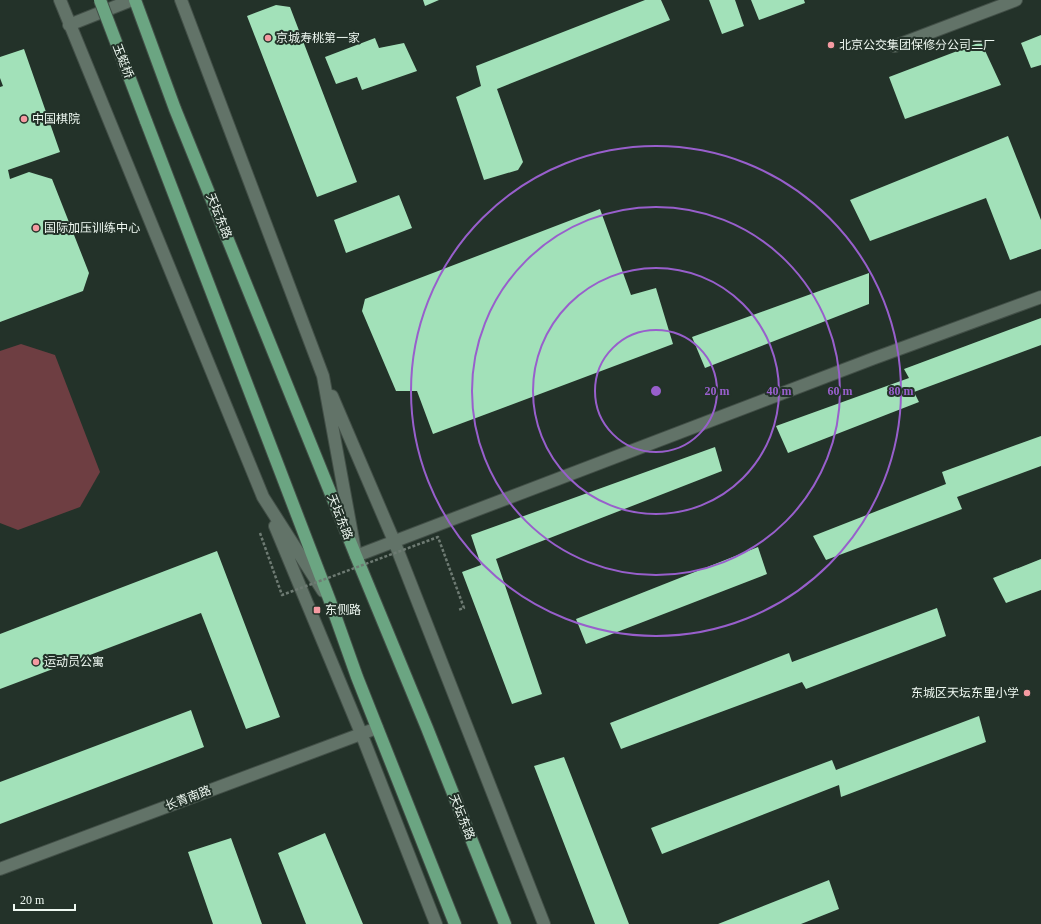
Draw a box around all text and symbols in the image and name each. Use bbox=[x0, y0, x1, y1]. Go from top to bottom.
place label: 京城寿桃第一家 bbox=[276, 31, 360, 45]
marker: 京城寿桃第一家 bbox=[263, 33, 273, 43]
place label: 北京公交集团保修分公司二厂 bbox=[839, 38, 995, 52]
marker: 北京公交集团保修分公司二厂 bbox=[826, 40, 836, 50]
street label: 玉蜓桥 bbox=[110, 42, 136, 80]
place label: 中国棋院 bbox=[32, 112, 80, 126]
marker: 中国棋院 bbox=[19, 114, 29, 124]
street label: 天坛东路 bbox=[204, 191, 234, 241]
place label: 国际加压训练中心 bbox=[44, 221, 140, 235]
marker: 国际加压训练中心 bbox=[31, 223, 41, 233]
centre of rings bbox=[649, 384, 663, 398]
text: 20 m bbox=[705, 384, 730, 398]
text: 40 m bbox=[767, 384, 792, 398]
text: 60 m bbox=[828, 384, 853, 398]
text: 80 m bbox=[889, 384, 914, 398]
street label: 天坛东路 bbox=[325, 492, 355, 542]
place label: 东侧路 bbox=[325, 603, 361, 617]
marker: 东侧路 bbox=[312, 605, 322, 615]
place label: 运动员公寓 bbox=[44, 655, 104, 669]
marker: 运动员公寓 bbox=[31, 657, 41, 667]
place label: 东城区天坛东里小学 bbox=[911, 686, 1019, 700]
marker: 东城区天坛东里小学 bbox=[1022, 688, 1032, 698]
street label: 长青南路 bbox=[163, 783, 213, 813]
street label: 天坛东路 bbox=[447, 792, 477, 842]
scale bar bbox=[14, 886, 75, 912]
text: 20 m bbox=[20, 893, 45, 907]

